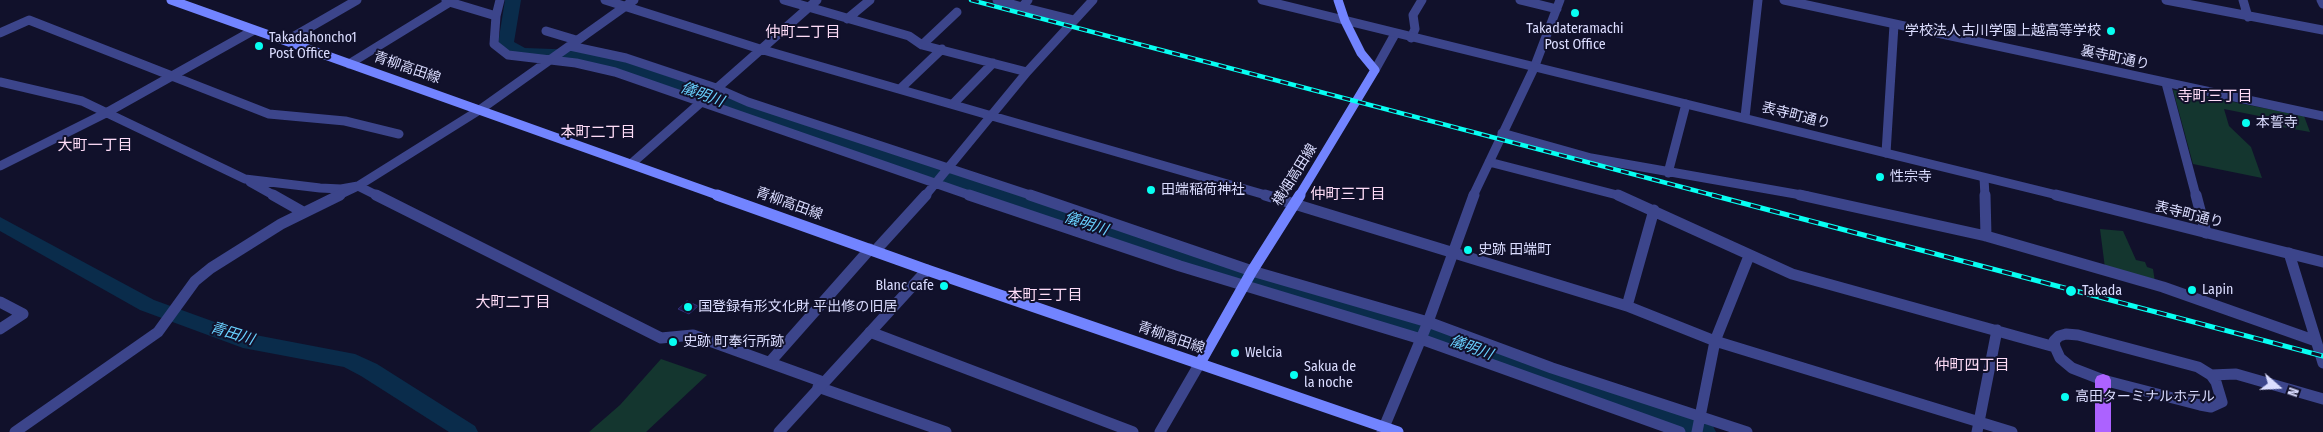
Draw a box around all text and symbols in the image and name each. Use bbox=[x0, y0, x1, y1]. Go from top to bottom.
marker: Takadateramachi Post Office bbox=[1569, 7, 1581, 19]
place label: Takadateramachi Post Office bbox=[1526, 21, 1624, 54]
place label: 学校法人古川学園上越高等学校 bbox=[1905, 23, 2101, 39]
district label: 仲町二丁目 bbox=[766, 24, 840, 42]
marker: 学校法人古川学園上越高等学校 bbox=[2105, 25, 2117, 37]
place label: Takadahoncho1 Post Office bbox=[269, 30, 357, 62]
marker: Takadahoncho1 Post Office bbox=[253, 40, 265, 52]
street label: 裏寺町通り bbox=[2079, 43, 2151, 73]
street label: 青柳高田線 bbox=[371, 49, 443, 87]
water label: 儀明川 bbox=[678, 79, 726, 111]
district label: 寺町三丁目 bbox=[2178, 88, 2252, 106]
street label: 表寺町通り bbox=[1760, 99, 1832, 133]
place label: 本誓寺 bbox=[2256, 115, 2298, 131]
marker: 本誓寺 bbox=[2240, 117, 2252, 129]
district label: 本町二丁目 bbox=[561, 124, 635, 142]
district label: 大町一丁目 bbox=[58, 137, 132, 155]
street label: 横畑高田線 bbox=[1269, 141, 1321, 209]
place label: 性宗寺 bbox=[1890, 169, 1932, 185]
marker: 性宗寺 bbox=[1874, 171, 1886, 183]
place label: 田端稲荷神社 bbox=[1161, 182, 1245, 198]
street label: 青柳高田線 bbox=[753, 184, 825, 224]
marker: 田端稲荷神社 bbox=[1145, 184, 1157, 196]
district label: 仲町三丁目 bbox=[1311, 186, 1385, 204]
street label: 表寺町通り bbox=[2153, 198, 2225, 232]
water label: 儀明川 bbox=[1062, 208, 1110, 240]
place label: 史跡 田端町 bbox=[1478, 242, 1551, 258]
marker: 史跡 田端町 bbox=[1462, 244, 1474, 256]
place label: Blanc cafe bbox=[875, 278, 934, 294]
marker: Blanc cafe bbox=[938, 280, 950, 292]
place label: Lapin bbox=[2202, 282, 2233, 298]
place label: Takada bbox=[2082, 283, 2122, 299]
marker: Takada bbox=[2064, 284, 2078, 298]
marker: Lapin bbox=[2186, 284, 2198, 296]
district label: 本町三丁目 bbox=[1008, 287, 1082, 305]
district label: 大町二丁目 bbox=[476, 294, 550, 312]
place label: 国登録有形文化財 平出修の旧居 bbox=[698, 299, 897, 315]
marker: 国登録有形文化財 平出修の旧居 bbox=[682, 301, 694, 313]
water label: 青田川 bbox=[208, 319, 256, 349]
street label: 青柳高田線 bbox=[1135, 319, 1207, 357]
water label: 儀明川 bbox=[1447, 332, 1495, 364]
place label: 史跡 町奉行所跡 bbox=[683, 334, 784, 350]
marker: 史跡 町奉行所跡 bbox=[667, 336, 679, 348]
place label: Welcia bbox=[1245, 345, 1282, 361]
marker: Welcia bbox=[1229, 347, 1241, 359]
district label: 仲町四丁目 bbox=[1935, 357, 2009, 375]
place label: Sakua de la noche bbox=[1304, 359, 1356, 392]
north arrow bbox=[2253, 362, 2303, 412]
marker: Sakua de la noche bbox=[1288, 369, 1300, 381]
text: N bbox=[2283, 385, 2302, 399]
place label: 高田ターミナルホテル bbox=[2075, 389, 2215, 405]
marker: 高田ターミナルホテル bbox=[2059, 391, 2071, 403]

